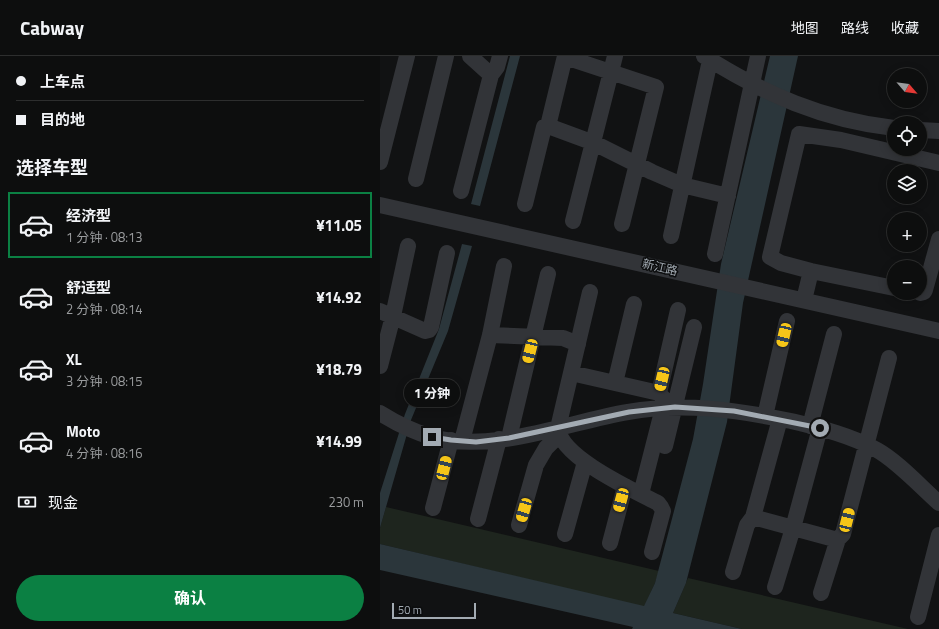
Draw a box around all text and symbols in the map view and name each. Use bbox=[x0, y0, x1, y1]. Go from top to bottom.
text: Cabway bbox=[20, 13, 84, 42]
text: 地图 bbox=[791, 17, 819, 38]
text: 路线 bbox=[841, 17, 869, 38]
text: 收藏 bbox=[891, 17, 919, 38]
north arrow bbox=[887, 68, 927, 108]
map controls bbox=[887, 68, 927, 300]
text: 上车点 bbox=[40, 70, 85, 93]
text: 目的地 bbox=[40, 108, 85, 131]
button: locate bbox=[887, 116, 927, 156]
text: 选择车型 bbox=[16, 154, 88, 181]
button: layers bbox=[887, 164, 927, 204]
text: 经济型 bbox=[66, 204, 111, 227]
icon: car bbox=[18, 207, 54, 243]
button: + bbox=[887, 212, 927, 252]
text: ¥11.05 bbox=[316, 214, 362, 237]
text: 1 分钟 · 08:13 bbox=[66, 227, 143, 247]
street label: 新江路 bbox=[640, 254, 680, 280]
button: − bbox=[887, 260, 927, 300]
text: 舒适型 bbox=[66, 276, 111, 299]
icon: car bbox=[18, 279, 54, 315]
text: ¥14.92 bbox=[316, 286, 362, 309]
text: 2 分钟 · 08:14 bbox=[66, 299, 143, 319]
car bbox=[775, 322, 793, 348]
car bbox=[521, 338, 539, 364]
text: XL bbox=[66, 348, 82, 371]
icon: car bbox=[18, 351, 54, 387]
text: ¥18.79 bbox=[316, 358, 362, 381]
car bbox=[653, 366, 671, 392]
text: 3 分钟 · 08:15 bbox=[66, 371, 143, 391]
callout: 1 分钟 bbox=[404, 379, 460, 407]
text: 1 分钟 bbox=[414, 383, 450, 403]
route start bbox=[811, 419, 829, 437]
text: Moto bbox=[66, 420, 100, 443]
icon: car bbox=[18, 423, 54, 459]
route end bbox=[423, 428, 441, 446]
text: ¥14.99 bbox=[316, 430, 362, 453]
text: 4 分钟 · 08:16 bbox=[66, 443, 143, 463]
car bbox=[435, 455, 453, 481]
car bbox=[612, 487, 630, 513]
icon: cash bbox=[16, 491, 38, 513]
text: 现金 bbox=[48, 491, 78, 514]
text: 230 m bbox=[328, 492, 364, 512]
car bbox=[515, 497, 533, 523]
car bbox=[838, 507, 856, 533]
button: 确认 bbox=[16, 575, 364, 621]
scale bar bbox=[392, 601, 476, 620]
text: 50 m bbox=[398, 602, 422, 618]

